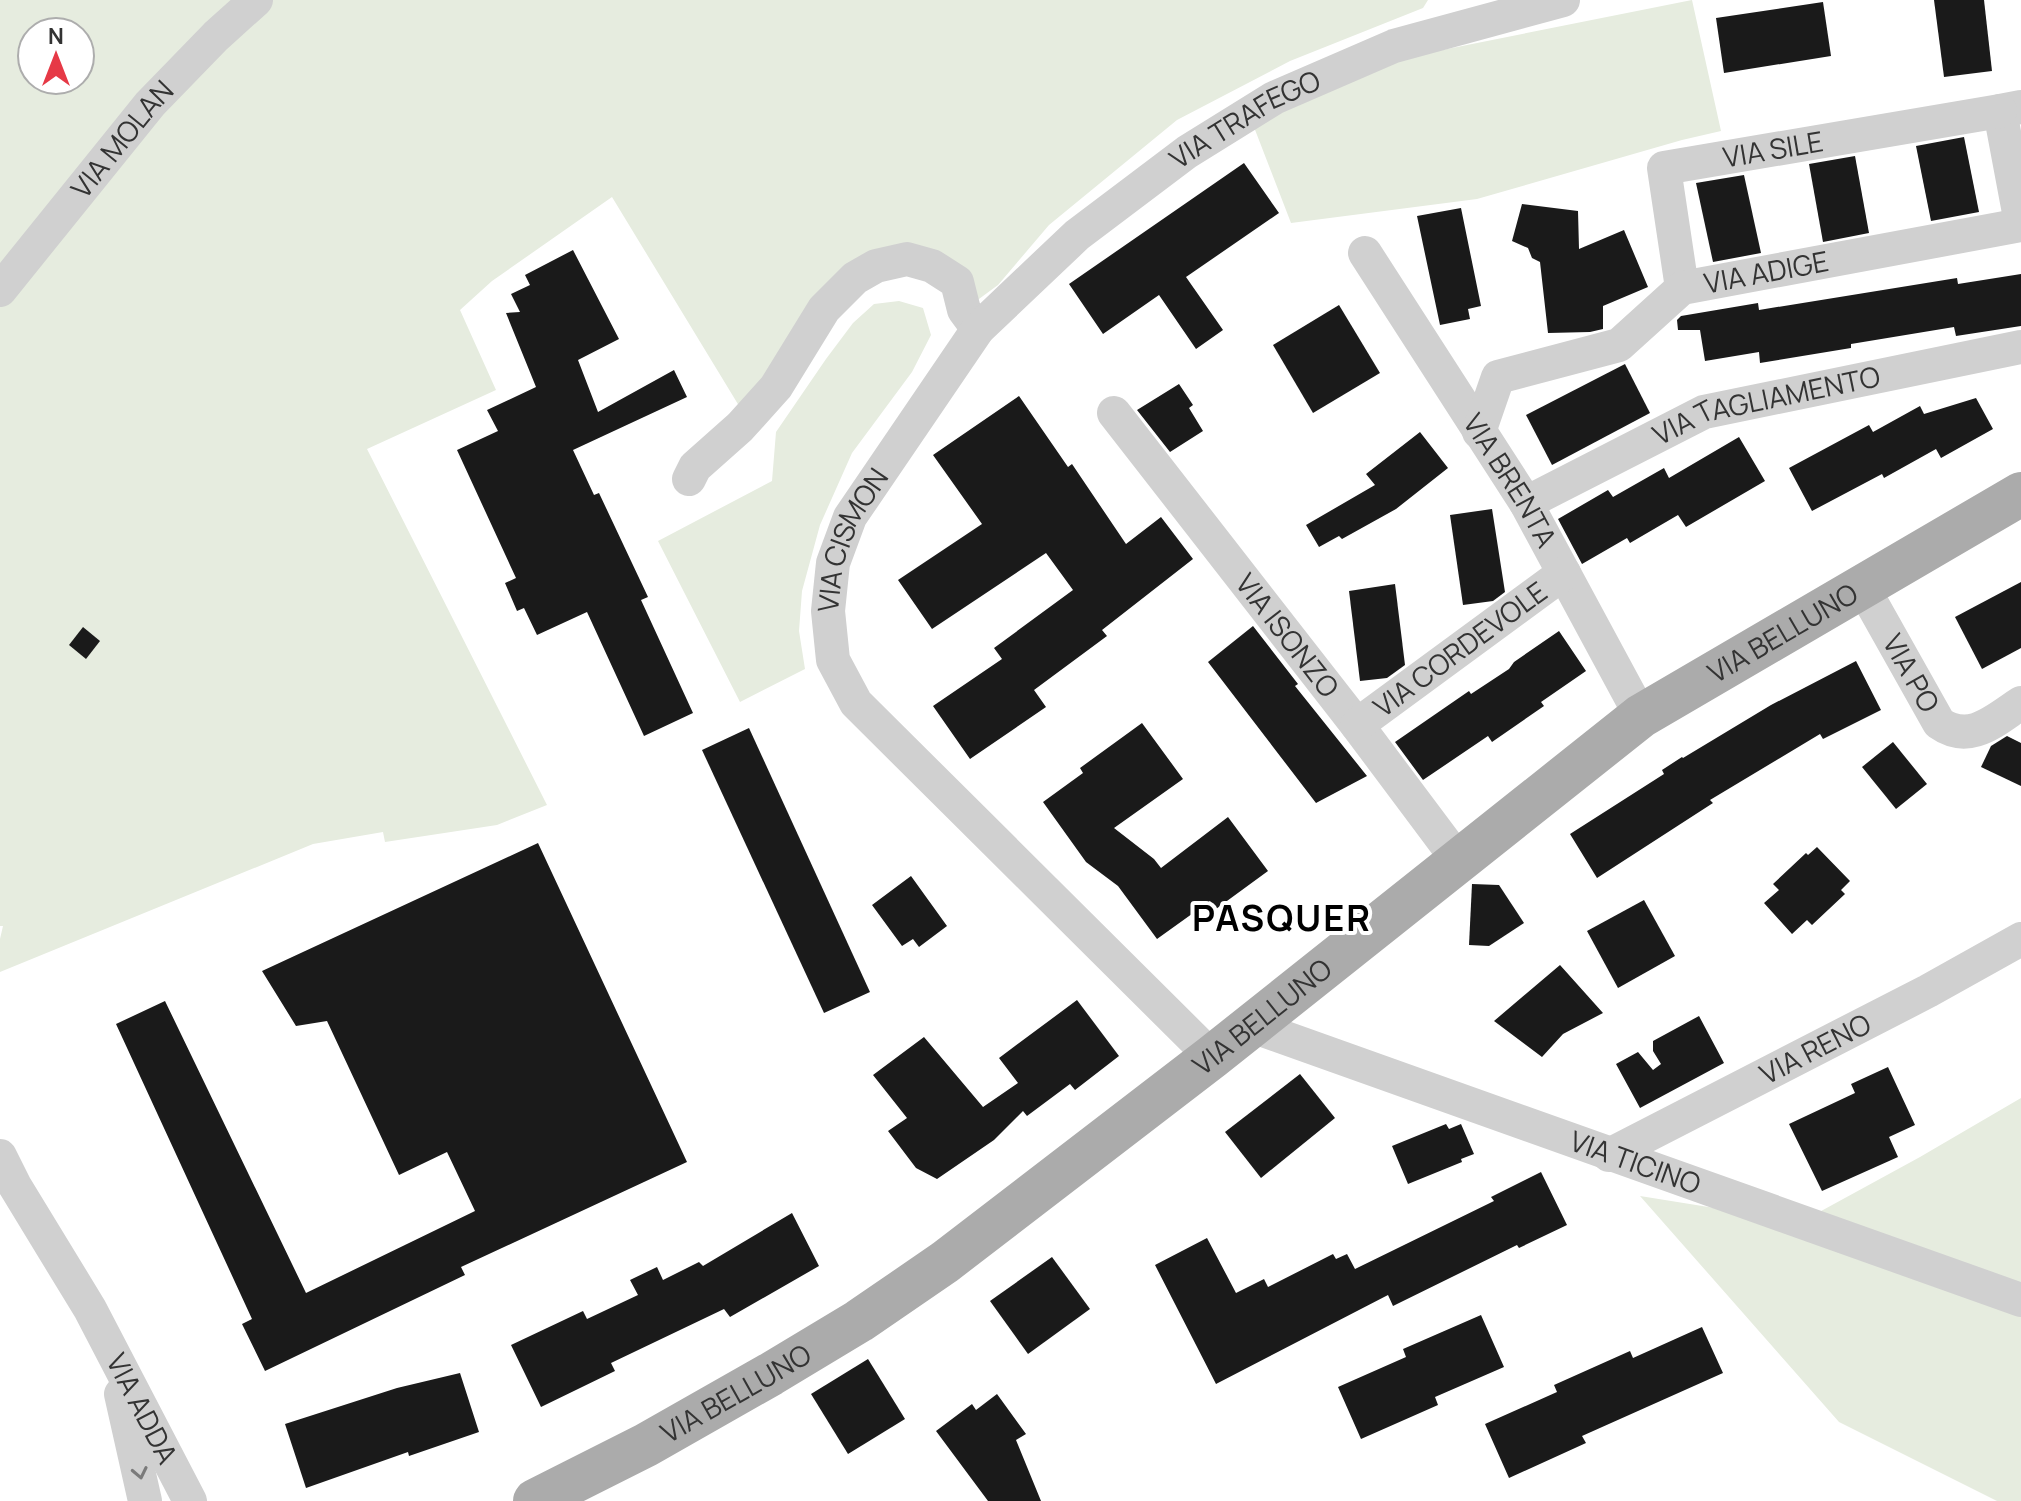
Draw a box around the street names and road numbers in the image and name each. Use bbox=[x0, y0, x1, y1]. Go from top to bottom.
street label: VIA TRAFEGO bbox=[1161, 60, 1326, 177]
street label: VIA MOLAN bbox=[62, 71, 181, 205]
street label: VIA SILE bbox=[1720, 121, 1826, 176]
street label: VIA ADIGE bbox=[1701, 241, 1831, 302]
street label: VIA TAGLIAMENTO bbox=[1646, 356, 1883, 453]
street label: VIA BRENTA bbox=[1455, 406, 1567, 554]
street label: VIA CISMON bbox=[808, 460, 896, 614]
street label: VIA ISONZO bbox=[1228, 565, 1348, 705]
street label: VIA CORDEVOLE bbox=[1365, 572, 1554, 725]
street label: VIA BELLUNO bbox=[1700, 574, 1864, 691]
street label: VIA PO bbox=[1875, 627, 1949, 719]
street label: VIA BELLUNO bbox=[1184, 949, 1339, 1083]
street label: VIA RENO bbox=[1753, 1004, 1877, 1092]
street label: VIA TICINO bbox=[1565, 1121, 1706, 1202]
street label: VIA BELLUNO bbox=[653, 1334, 818, 1451]
street label: VIA ADDA bbox=[98, 1347, 187, 1470]

